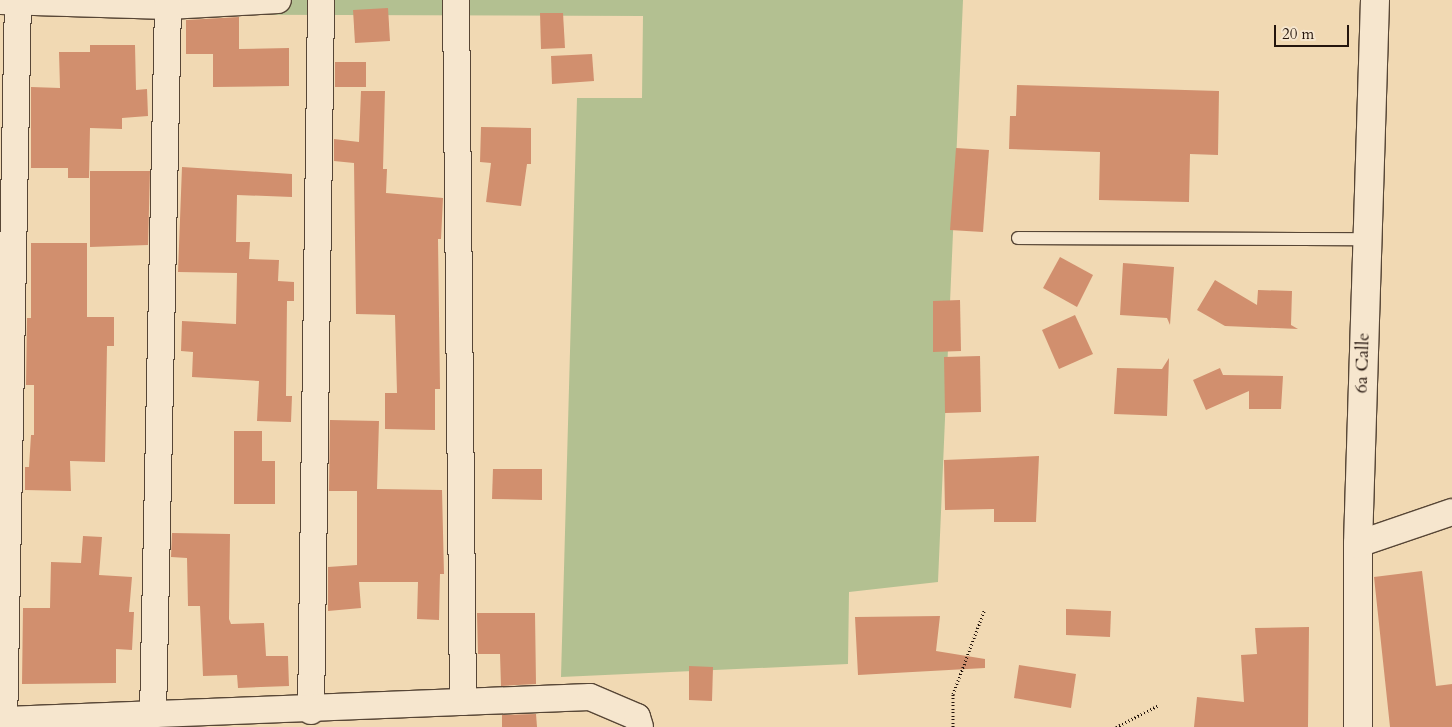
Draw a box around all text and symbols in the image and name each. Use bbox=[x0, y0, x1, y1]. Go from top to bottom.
scale bar bbox=[1277, 15, 1352, 47]
text: 20 m bbox=[1282, 24, 1314, 44]
street label: 6a Calle bbox=[1351, 332, 1375, 394]

